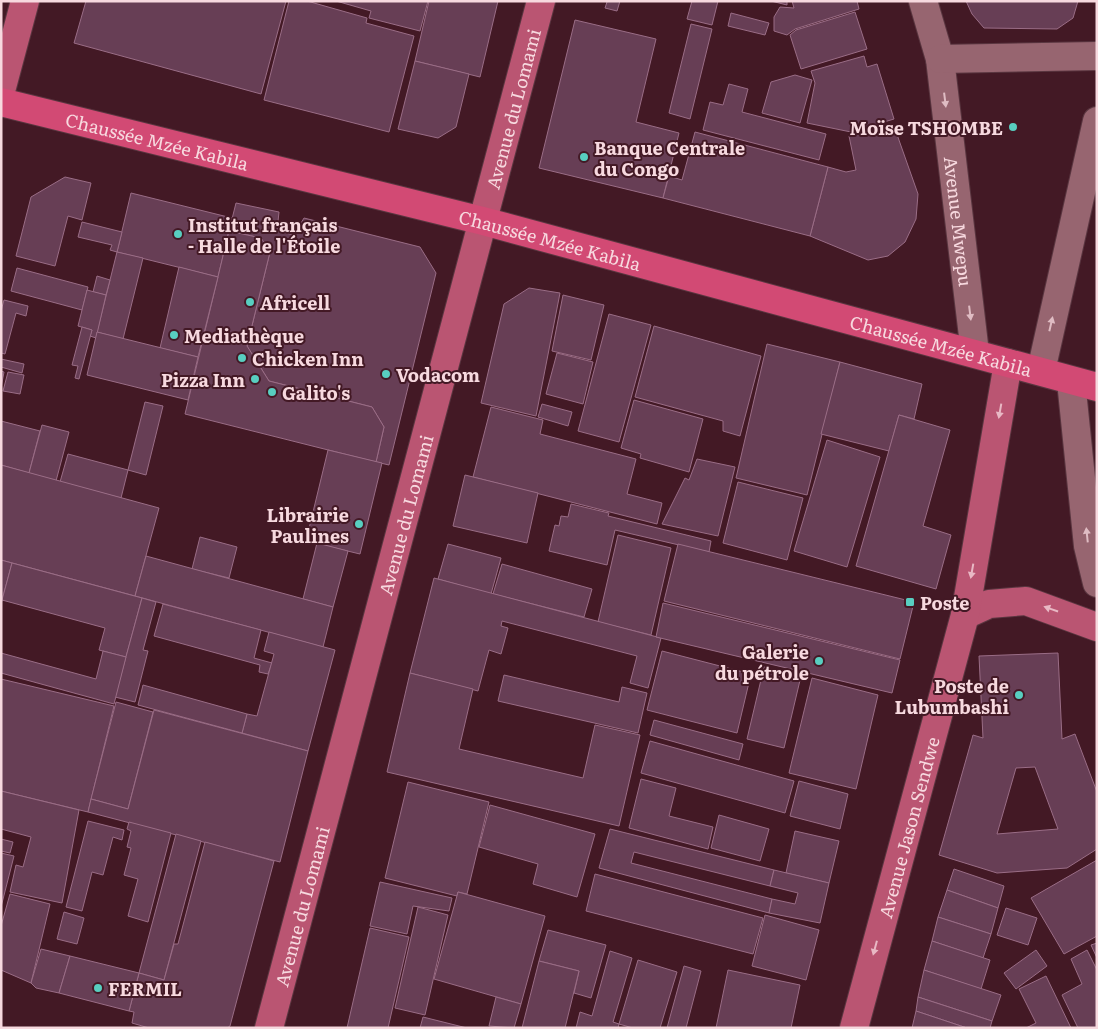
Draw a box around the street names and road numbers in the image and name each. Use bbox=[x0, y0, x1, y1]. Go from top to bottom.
street label: Avenue du Lomami bbox=[478, 26, 547, 192]
street label: Chaussée Mzée Kabila bbox=[63, 105, 252, 176]
street label: Avenue Mwepu bbox=[938, 155, 980, 288]
street label: Chaussée Mzée Kabila bbox=[456, 202, 645, 277]
street label: Chaussée Mzée Kabila bbox=[847, 307, 1035, 382]
street label: Avenue du Lomami bbox=[371, 432, 439, 598]
street label: Avenue Jason Sendwe bbox=[871, 733, 945, 921]
street label: Avenue du Lomami bbox=[267, 823, 335, 989]

